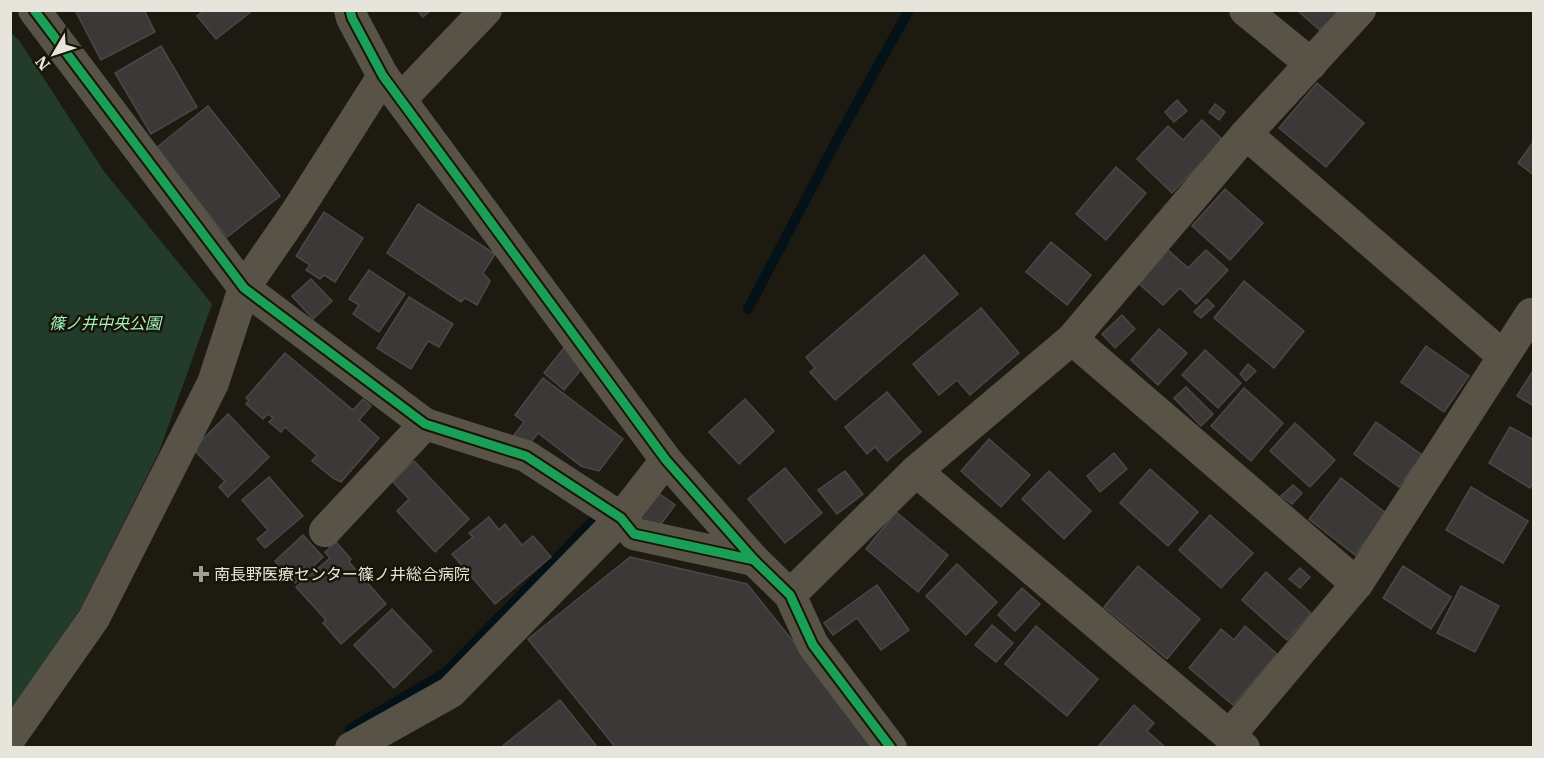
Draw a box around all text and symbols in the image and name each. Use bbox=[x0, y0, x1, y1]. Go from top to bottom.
north arrow bbox=[24, 24, 84, 84]
text: N bbox=[31, 52, 54, 75]
park label: 篠ノ井中央公園 bbox=[49, 313, 163, 333]
place label: 南長野医療センター篠ノ井総合病院 bbox=[214, 564, 470, 584]
marker: 南長野医療センター篠ノ井総合病院 bbox=[192, 565, 210, 583]

